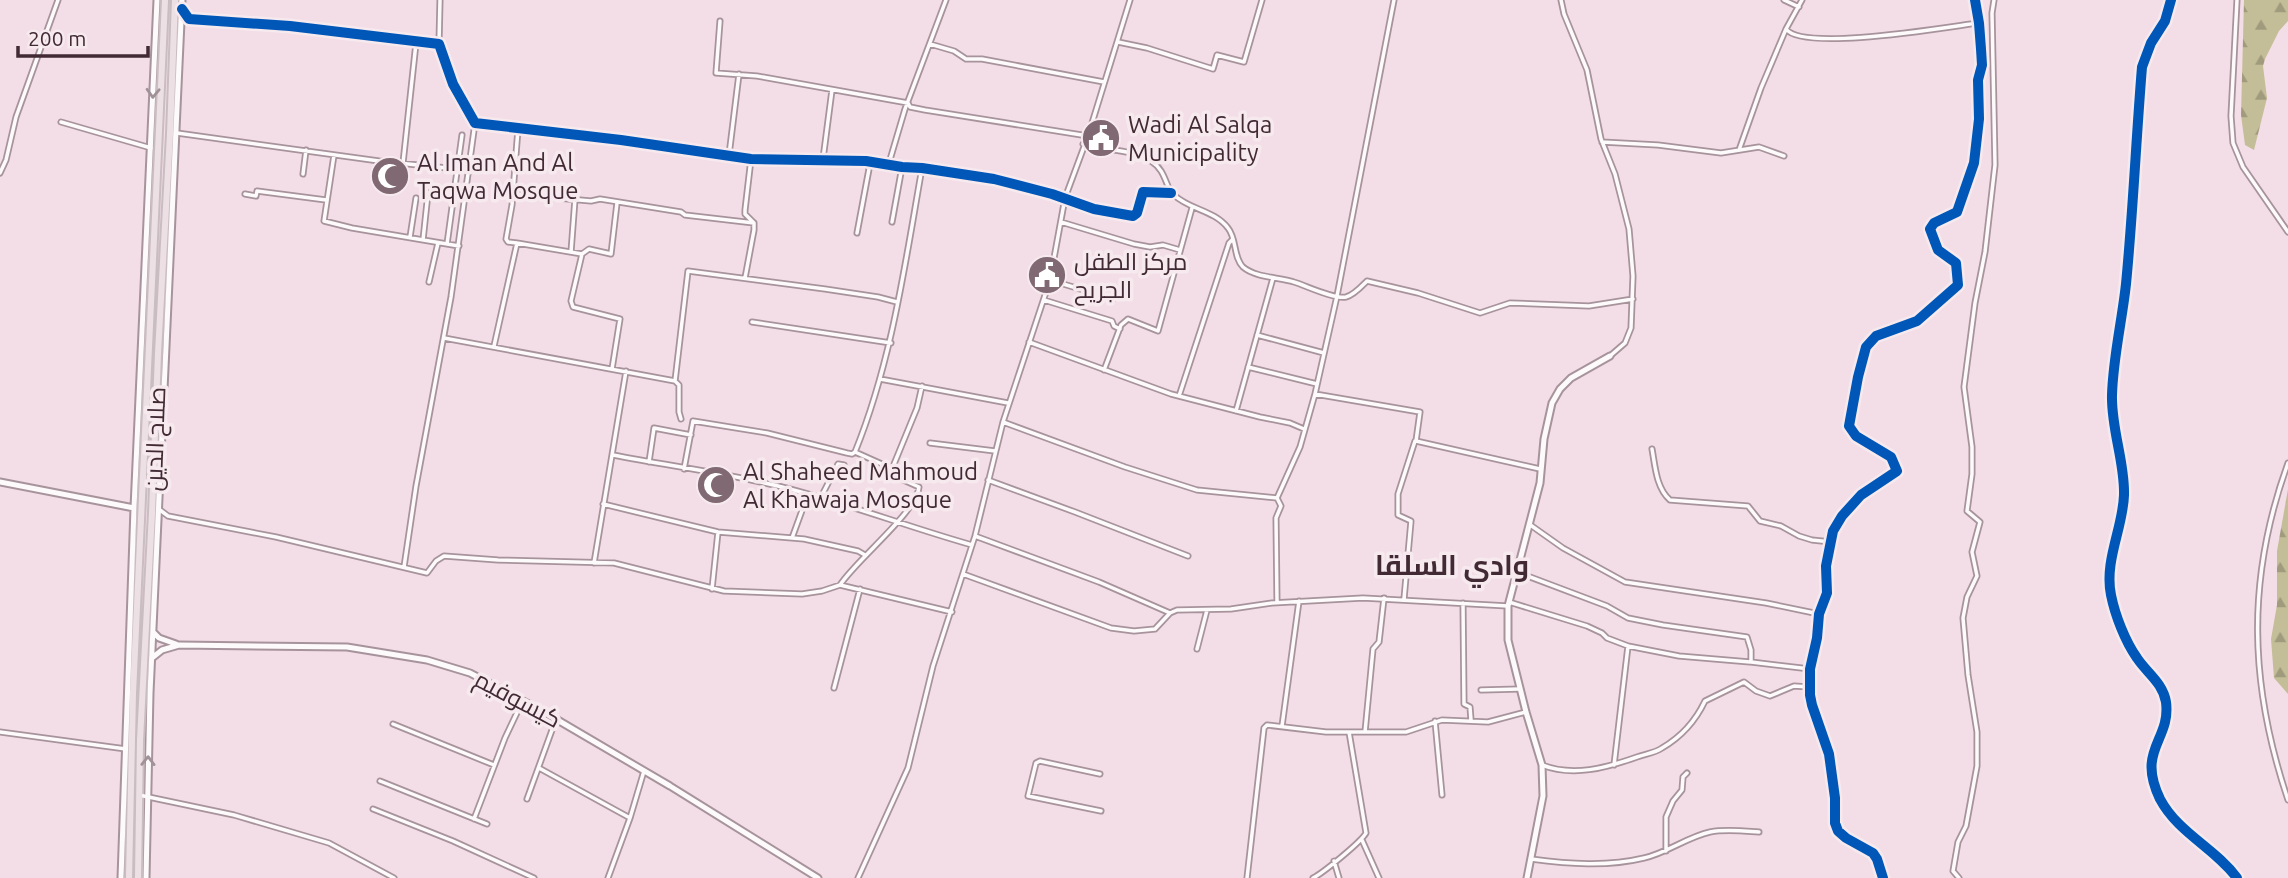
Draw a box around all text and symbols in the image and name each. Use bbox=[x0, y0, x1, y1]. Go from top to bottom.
scale bar bbox=[18, 14, 147, 58]
text: 200 m bbox=[28, 26, 86, 50]
one-way arrow bbox=[145, 87, 160, 98]
place label: Wadi Al Salqa Municipality bbox=[1128, 111, 1272, 166]
public building icon: Wadi Al Salqa Municipality bbox=[1080, 117, 1122, 159]
place label: Al Iman And Al Taqwa Mosque bbox=[417, 149, 579, 204]
mosque icon: Al Iman And Al Taqwa Mosque bbox=[369, 155, 411, 197]
place label: مركز الطفل الجريح bbox=[1074, 248, 1187, 306]
public building icon: مركز الطفل الجريح bbox=[1026, 254, 1068, 296]
street label: صلاح الدين bbox=[140, 386, 173, 492]
place label: Al Shaheed Mahmoud Al Khawaja Mosque bbox=[743, 458, 978, 513]
mosque icon: Al Shaheed Mahmoud Al Khawaja Mosque bbox=[695, 464, 737, 506]
district label: وادي السلقا bbox=[1375, 549, 1529, 588]
street label: كيسوفيم bbox=[469, 665, 566, 736]
one-way arrow bbox=[141, 755, 156, 766]

